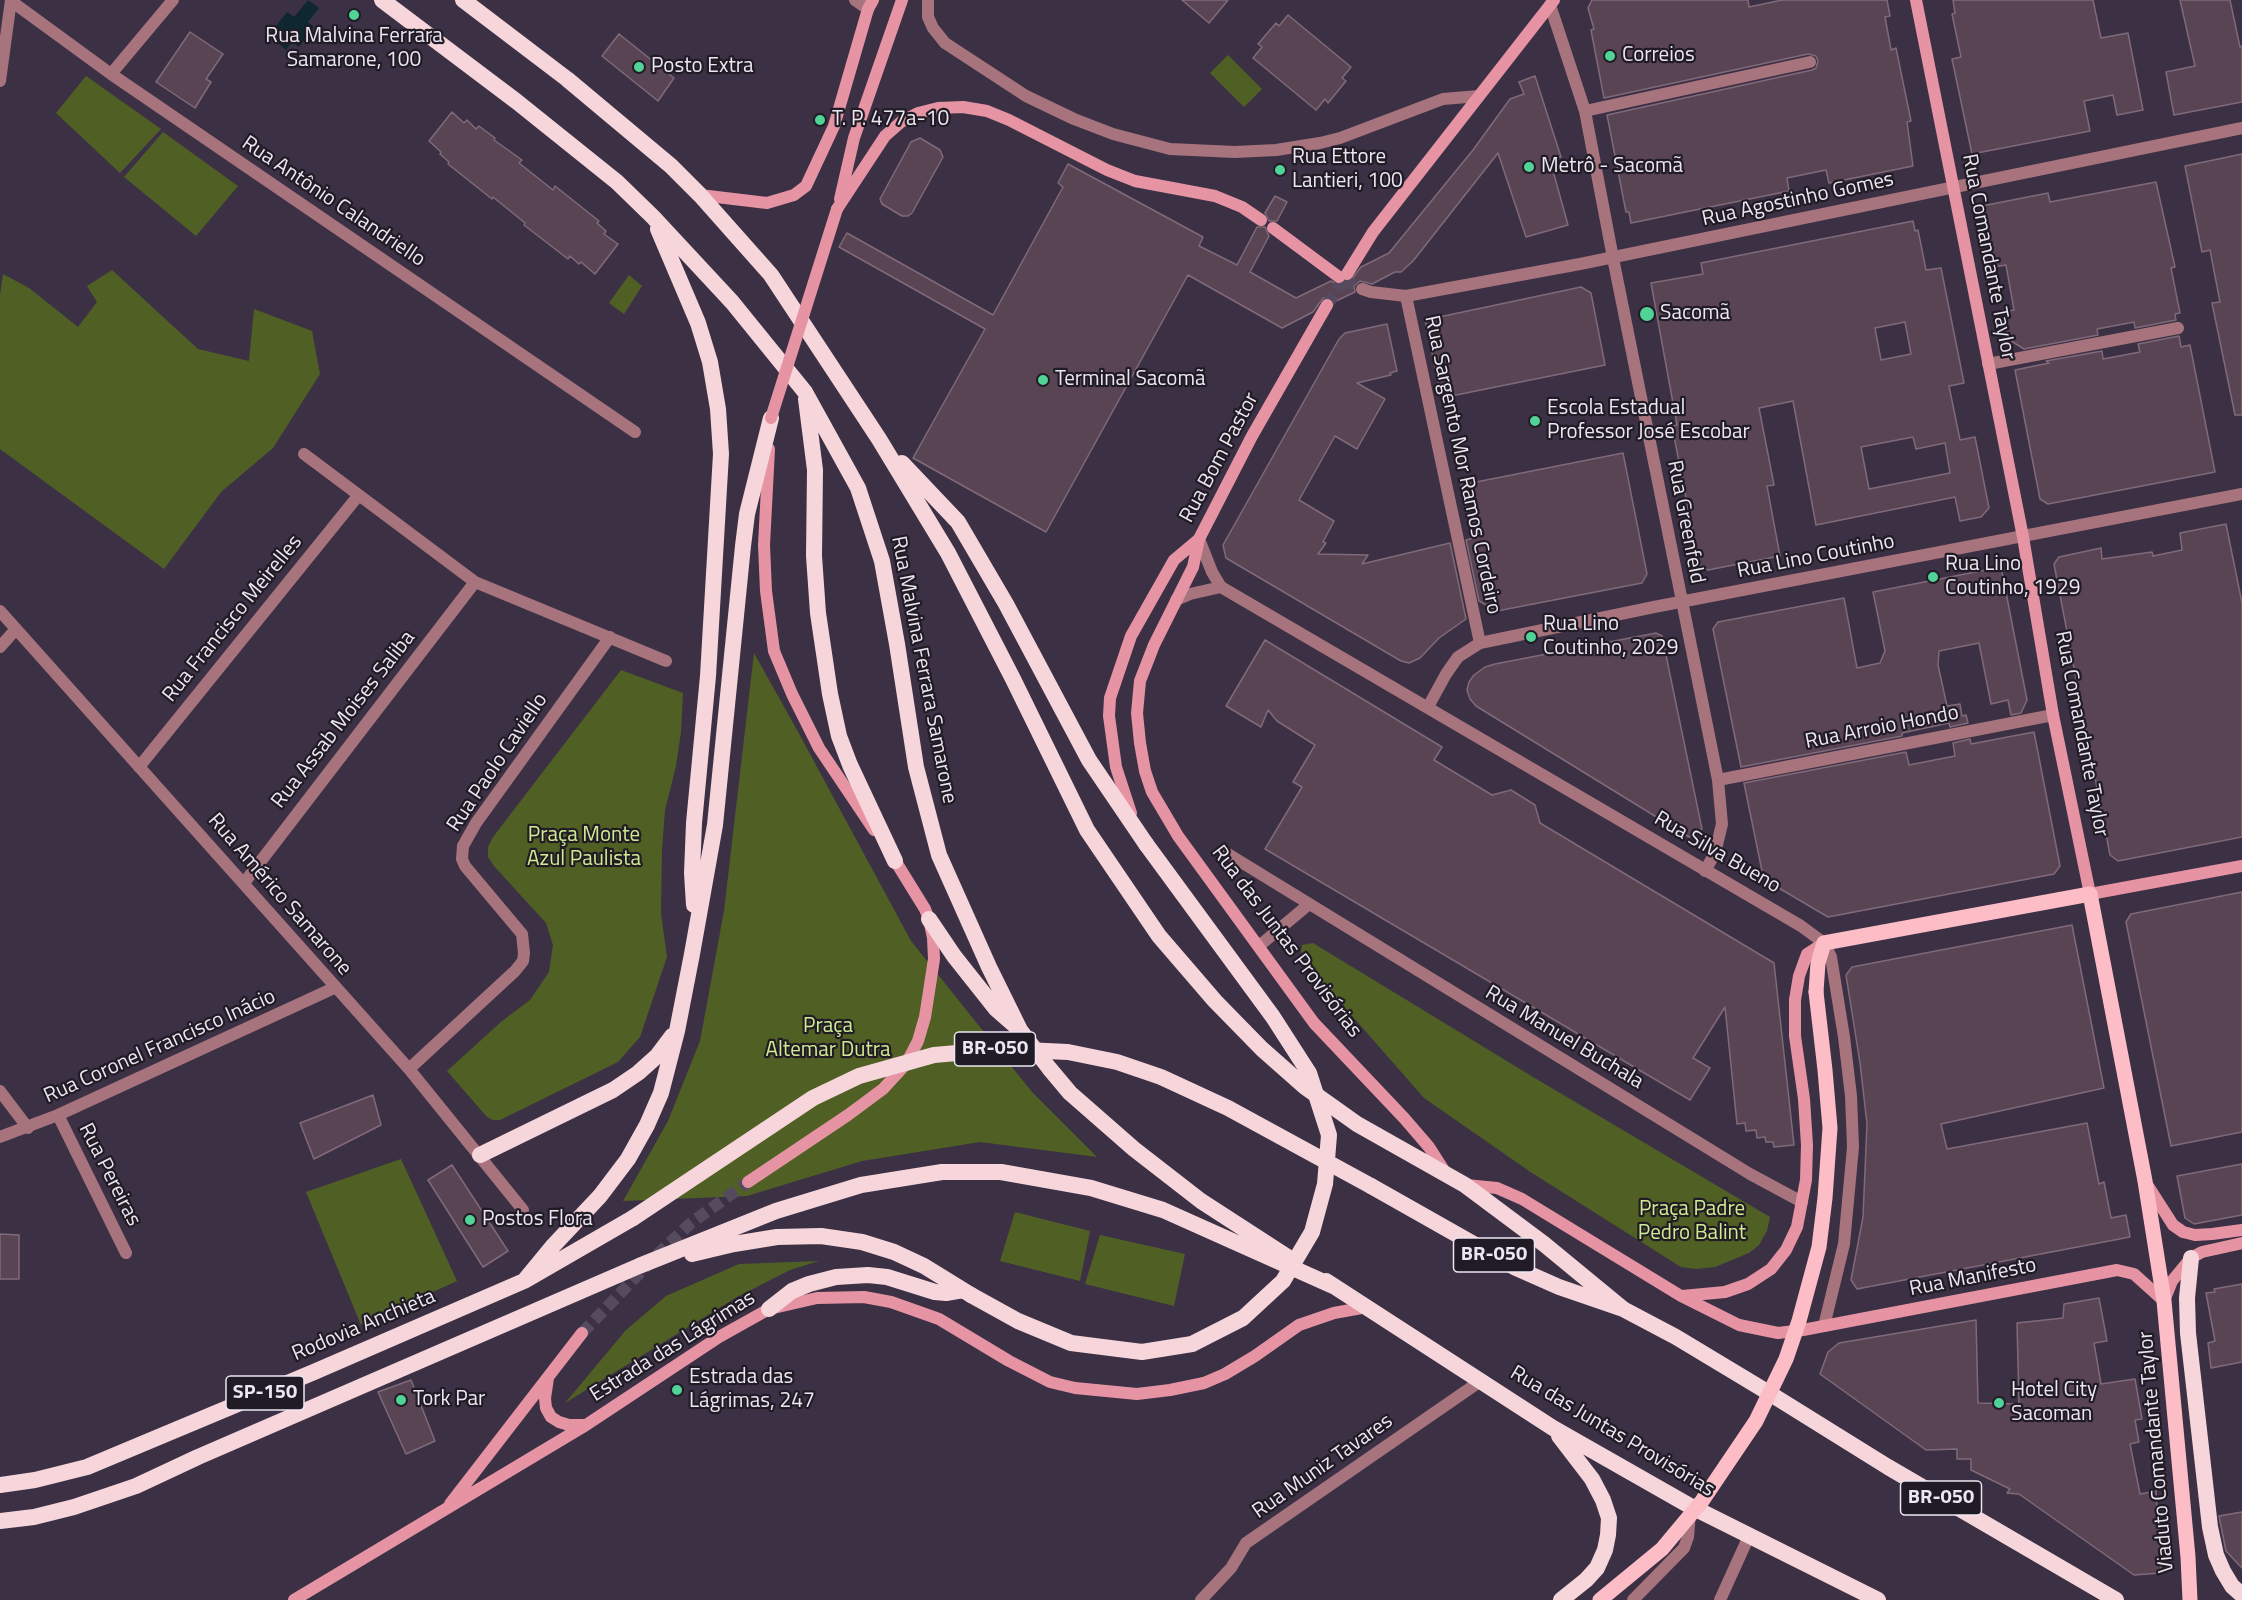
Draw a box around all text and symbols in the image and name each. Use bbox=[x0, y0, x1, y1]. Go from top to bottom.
marker: Rua Malvina Ferrara Samarone, 100 bbox=[347, 8, 361, 22]
place label: Rua Malvina Ferrara Samarone, 100 bbox=[265, 24, 443, 74]
place label: Correios bbox=[1622, 43, 1695, 69]
marker: Correios bbox=[1603, 49, 1617, 63]
place label: Posto Extra bbox=[651, 54, 754, 80]
marker: Posto Extra bbox=[632, 60, 646, 74]
place label: T. P. 477a-10 bbox=[832, 107, 949, 133]
marker: T. P. 477a-10 bbox=[813, 113, 827, 127]
street label: Rua Antônio Calandriello bbox=[236, 131, 430, 273]
place label: Rua Ettore Lantieri, 100 bbox=[1292, 145, 1403, 195]
street label: Rua Comandante Taylor bbox=[1956, 152, 2020, 362]
place label: Metrô - Sacomã bbox=[1541, 154, 1683, 180]
marker: Metrô - Sacomã bbox=[1522, 160, 1536, 174]
marker: Rua Ettore Lantieri, 100 bbox=[1273, 163, 1287, 177]
street label: Rua Agostinho Gomes bbox=[1700, 167, 1896, 233]
place label: Sacomã bbox=[1660, 301, 1730, 327]
marker: Sacomã bbox=[1638, 305, 1656, 323]
street label: Rua Sargento Mor Ramos Cordeiro bbox=[1418, 313, 1506, 617]
place label: Terminal Sacomã bbox=[1055, 367, 1206, 393]
marker: Terminal Sacomã bbox=[1036, 373, 1050, 387]
street label: Rua Bom Pastor bbox=[1175, 389, 1265, 527]
place label: Escola Estadual Professor José Escobar bbox=[1547, 396, 1750, 446]
marker: Escola Estadual Professor José Escobar bbox=[1528, 414, 1542, 428]
street label: Rua Greenfeld bbox=[1661, 458, 1709, 586]
street label: Rua Lino Coutinho bbox=[1735, 529, 1897, 585]
street label: Rua Francisco Meirelles bbox=[158, 530, 308, 708]
street label: Rua Malvina Ferrara Samarone bbox=[885, 534, 961, 806]
place label: Rua Lino Coutinho, 1929 bbox=[1945, 552, 2080, 602]
marker: Rua Lino Coutinho, 1929 bbox=[1926, 570, 1940, 584]
place label: Rua Lino Coutinho, 2029 bbox=[1543, 612, 1678, 662]
street label: Rua Assab Moises Saliba bbox=[267, 626, 421, 814]
street label: Rua Comandante Taylor bbox=[2049, 629, 2113, 839]
marker: Rua Lino Coutinho, 2029 bbox=[1524, 630, 1538, 644]
street label: Rua Paolo Caviello bbox=[442, 689, 554, 837]
street label: Rua Arroio Hondo bbox=[1803, 701, 1961, 755]
street label: Rua Silva Bueno bbox=[1649, 807, 1785, 899]
street label: Rua Américo Samarone bbox=[202, 809, 356, 981]
park label: Praça Monte Azul Paulista bbox=[527, 823, 641, 873]
street label: Rua das Juntas Provisórias bbox=[1206, 841, 1366, 1043]
street label: Rua Manuel Buchala bbox=[1480, 981, 1648, 1095]
street label: Rua Coronel Francisco Inácio bbox=[40, 985, 280, 1109]
park label: Praça Altemar Dutra bbox=[765, 1014, 891, 1064]
road number: BR-050 bbox=[954, 1032, 1036, 1066]
street label: Rua Pereiras bbox=[72, 1119, 146, 1231]
park label: Praça Padre Pedro Balint bbox=[1638, 1197, 1746, 1247]
place label: Postos Flora bbox=[482, 1207, 593, 1233]
marker: Postos Flora bbox=[463, 1213, 477, 1227]
road number: BR-050 bbox=[1454, 1238, 1534, 1272]
street label: Rua Manifesto bbox=[1907, 1253, 2039, 1303]
street label: Rodovia Anchieta bbox=[289, 1285, 439, 1367]
street label: Estrada das Lágrimas bbox=[586, 1286, 760, 1408]
street label: Viaduto Comandante Taylor bbox=[2134, 1330, 2180, 1574]
street label: Rua das Juntas Provisórias bbox=[1505, 1361, 1719, 1503]
place label: Estrada das Lágrimas, 247 bbox=[689, 1365, 815, 1415]
road number: SP-150 bbox=[226, 1376, 304, 1410]
place label: Hotel City Sacoman bbox=[2011, 1378, 2097, 1428]
marker: Estrada das Lágrimas, 247 bbox=[670, 1383, 684, 1397]
place label: Tork Par bbox=[413, 1387, 485, 1413]
marker: Tork Par bbox=[394, 1393, 408, 1407]
marker: Hotel City Sacoman bbox=[1992, 1396, 2006, 1410]
street label: Rua Muniz Tavares bbox=[1248, 1409, 1398, 1525]
road number: BR-050 bbox=[1900, 1481, 1982, 1515]

